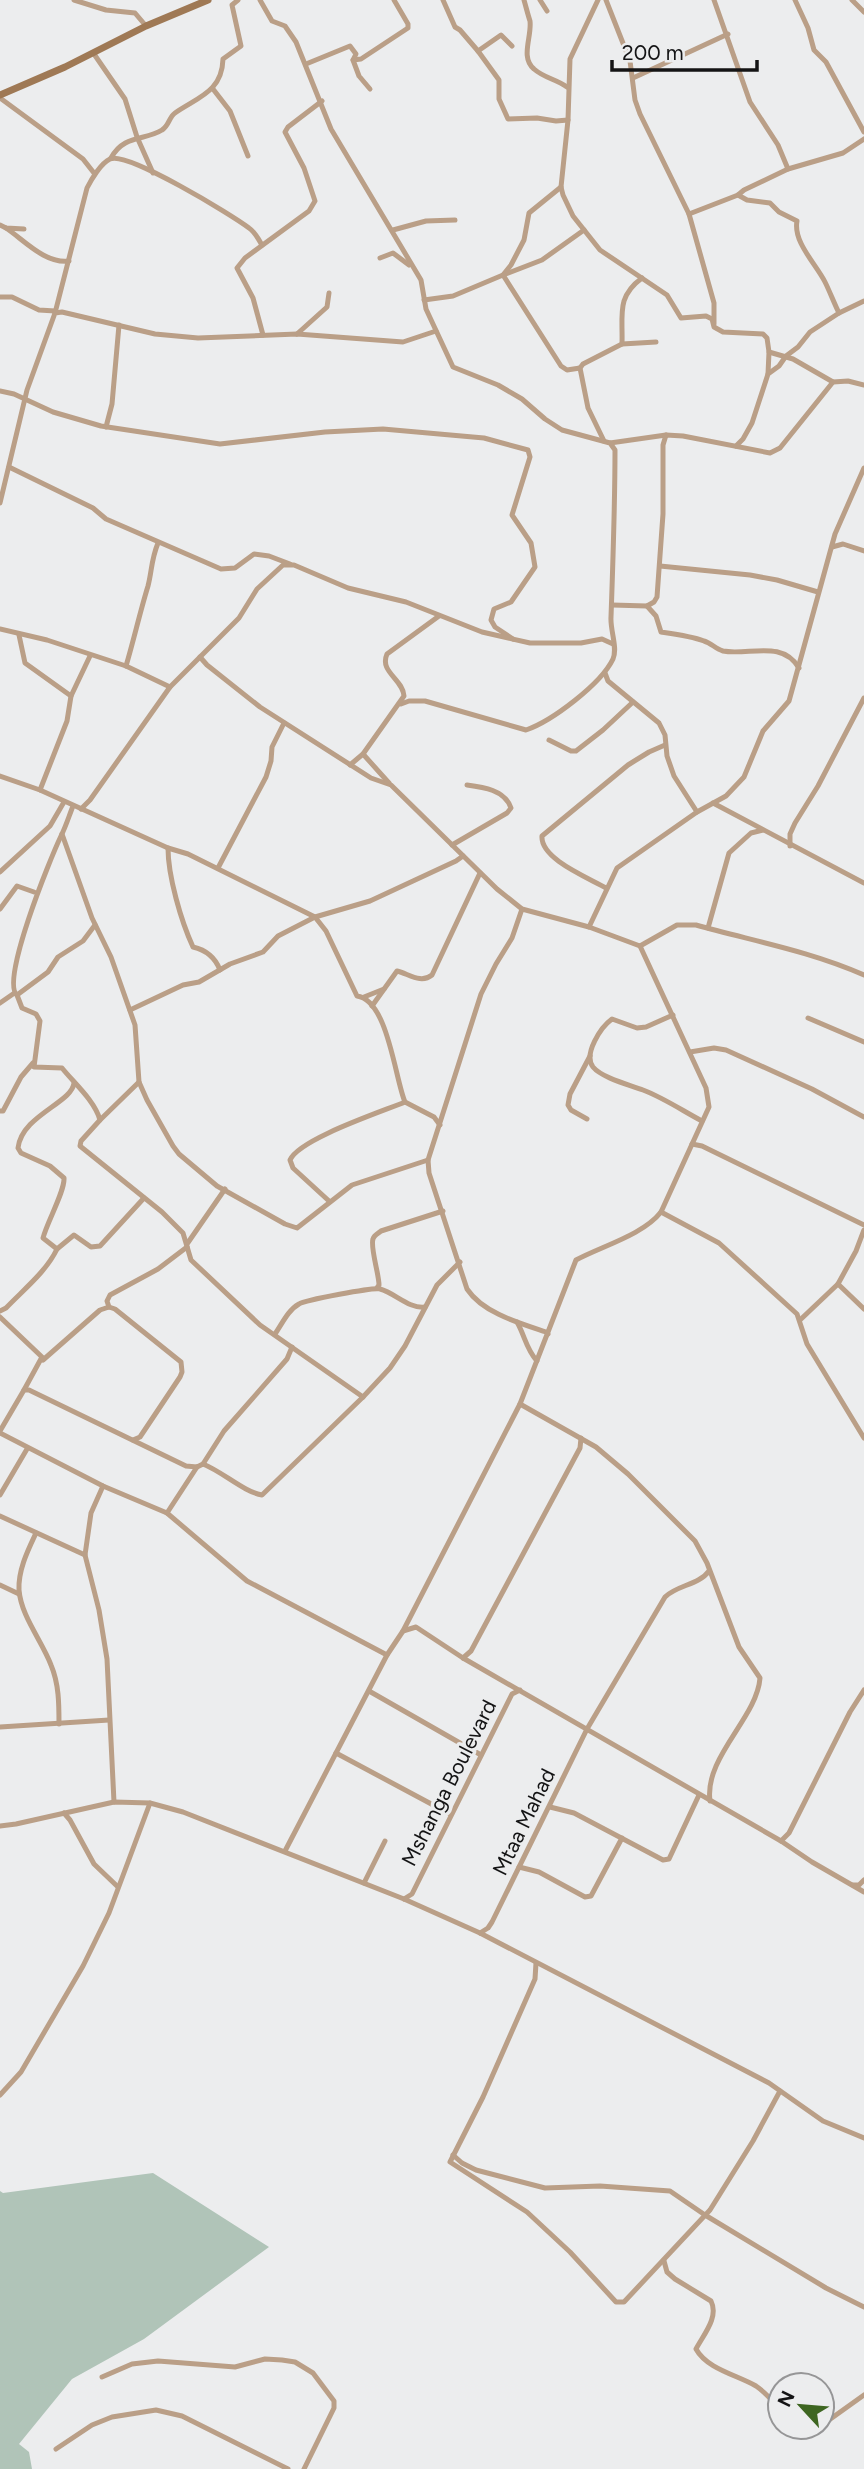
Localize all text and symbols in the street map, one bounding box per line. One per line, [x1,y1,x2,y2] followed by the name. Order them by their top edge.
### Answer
[612,28,757,72] scale bar
[622,40,684,65] text: 200 m
[396,1695,501,1870] street label: Mshanga Boulevard
[487,1764,560,1879] street label: Mtaa Mahad
[766,2371,836,2441] north arrow
[773,2387,800,2410] text: N

